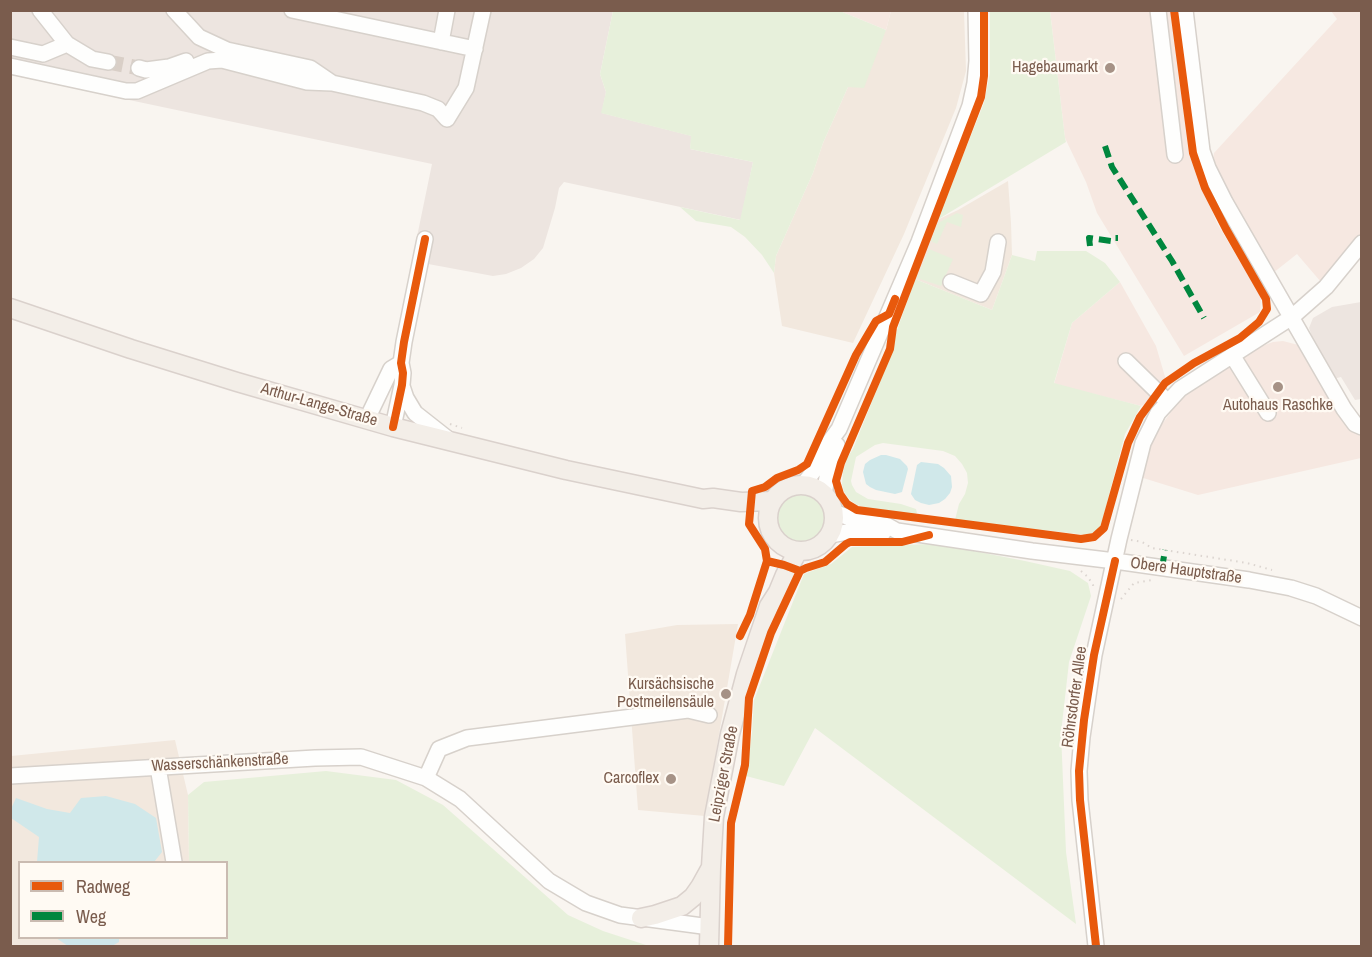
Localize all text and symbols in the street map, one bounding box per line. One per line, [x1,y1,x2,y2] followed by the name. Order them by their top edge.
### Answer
[1012,58,1098,78] place label: Hagebaumarkt
[1103,61,1117,75] marker: Hagebaumarkt
[259,379,379,431] street label: Arthur-Lange-Straße
[1271,380,1285,394] marker: Autohaus Raschke
[1223,396,1333,416] place label: Autohaus Raschke
[1129,554,1243,588] street label: Obere Hauptstraße
[1058,645,1092,749] street label: Röhrsdorfer Allee
[617,675,714,713] place label: Kursächsische Postmeilensäule
[719,687,733,701] marker: Kursächsische Postmeilensäule
[705,724,743,824] street label: Leipziger Straße
[151,750,289,776] street label: Wasserschänkenstraße
[604,769,659,789] place label: Carcoflex
[664,772,678,786] marker: Carcoflex
[18,861,228,939] legend
[76,874,130,899] text: Radweg
[76,904,106,929] text: Weg

